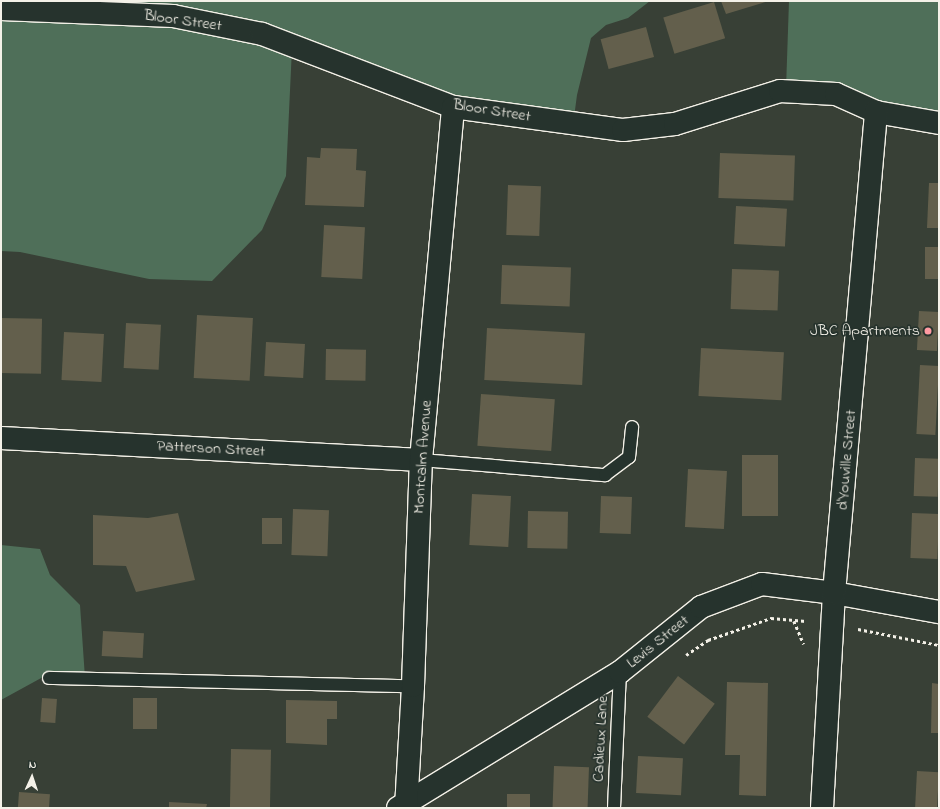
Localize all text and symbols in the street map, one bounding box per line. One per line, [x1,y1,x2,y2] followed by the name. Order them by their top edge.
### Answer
[143,6,223,36] street label: Bloor Street
[452,95,532,127] street label: Bloor Street
[810,321,920,341] place label: JBC Apartments
[923,326,933,336] marker: JBC Apartments
[409,399,437,515] street label: Montcalm Avenue
[833,409,861,511] street label: d'Youville Street
[156,437,266,461] street label: Patterson Street
[623,611,693,673] street label: Levis Street
[589,695,613,783] street label: Cadieux Lane
[12,757,52,797] north arrow
[28,757,37,773] text: N

